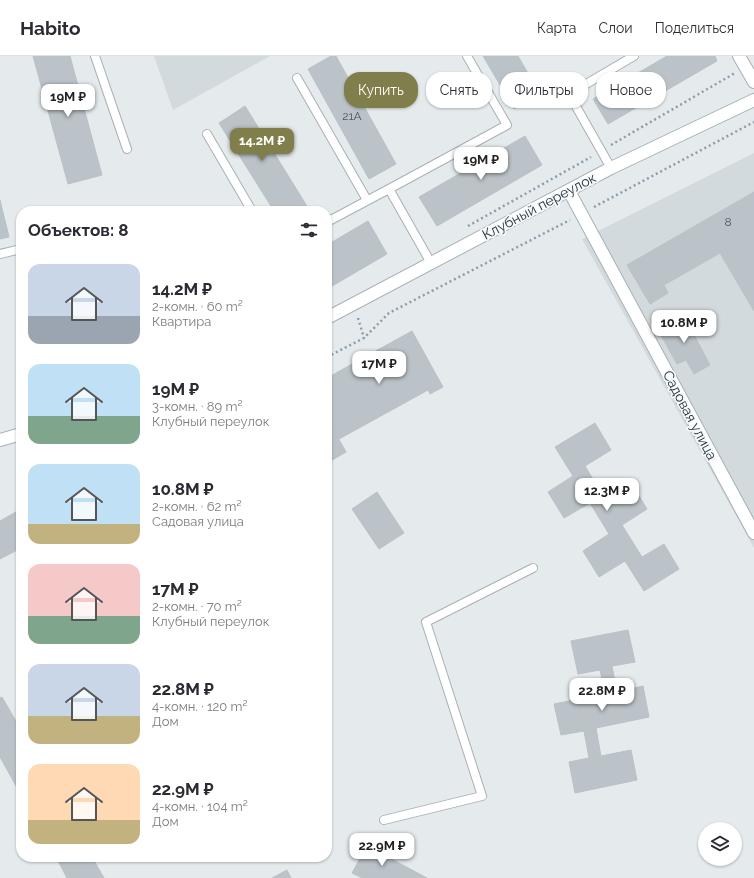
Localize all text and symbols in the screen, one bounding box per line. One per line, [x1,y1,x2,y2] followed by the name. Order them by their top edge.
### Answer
[20,17,81,39] text: Habito
[537,20,576,36] text: Карта
[598,20,633,36] text: Слои
[655,20,734,36] text: Поделиться
[344,72,418,108] chip: Купить
[426,72,492,108] chip: Снять
[500,72,588,108] chip: Фильтры
[596,72,666,108] chip: Новое
[40,84,96,118] pin: 19M ₽
[50,89,86,104] text: 19M ₽
[342,109,362,123] house number: 21А
[225,128,299,162] pin: 14.2M ₽
[239,133,285,148] text: 14.2M ₽
[453,147,509,181] pin: 19M ₽
[463,152,499,167] text: 19M ₽
[479,169,599,243] street label: Клубный переулок
[724,215,732,229] house number: 8
[298,219,320,241] icon: filters
[28,220,129,240] text: Объектов: 8
[152,279,212,299] text: 14.2M ₽
[60,280,108,328] icon: home
[152,299,243,314] text: 2-комн. · 60 m²
[647,310,721,344] pin: 10.8M ₽
[152,314,211,329] text: Квартира
[660,315,708,330] text: 10.8M ₽
[351,351,407,385] pin: 17M ₽
[361,356,397,371] text: 17M ₽
[660,368,720,462] street label: Садовая улица
[152,379,199,399] text: 19M ₽
[60,380,108,428] icon: home
[152,399,242,414] text: 3-комн. · 89 m²
[152,414,269,429] text: Клубный переулок
[570,478,644,512] pin: 12.3M ₽
[152,479,214,499] text: 10.8M ₽
[60,480,108,528] icon: home
[584,483,630,498] text: 12.3M ₽
[152,499,242,514] text: 2-комн. · 62 m²
[152,514,244,529] text: Садовая улица
[152,579,199,599] text: 17M ₽
[60,580,108,628] icon: home
[152,599,242,614] text: 2-комн. · 70 m²
[152,614,269,629] text: Клубный переулок
[565,678,639,712] pin: 22.8M ₽
[152,679,214,699] text: 22.8M ₽
[60,680,108,728] icon: home
[578,683,626,698] text: 22.8M ₽
[152,699,248,714] text: 4-комн. · 120 m²
[152,714,179,729] text: Дом
[152,779,214,799] text: 22.9M ₽
[60,780,108,828] icon: home
[152,799,248,814] text: 4-комн. · 104 m²
[152,814,179,829] text: Дом
[698,822,742,866] map controls
[698,822,742,866] button: layers
[345,833,419,867] pin: 22.9M ₽
[358,838,406,853] text: 22.9M ₽

